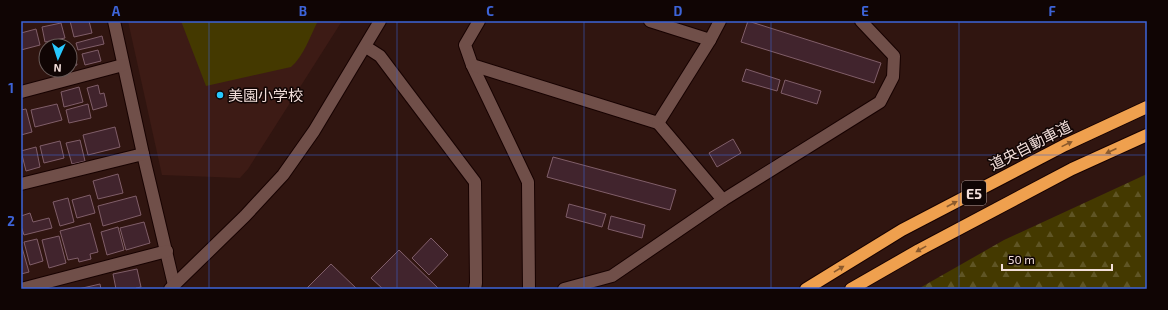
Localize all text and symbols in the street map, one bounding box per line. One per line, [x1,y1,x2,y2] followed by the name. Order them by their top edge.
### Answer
[112,3,121,19] text: A
[299,3,307,19] text: B
[486,3,494,19] text: C
[674,3,683,19] text: D
[861,3,869,19] text: E
[1048,3,1056,19] text: F
[38,38,78,78] north arrow
[53,62,62,75] text: N
[8,80,14,96] text: 1
[228,86,303,104] place label: 美園小学校
[215,90,225,100] marker: 美園小学校
[986,117,1074,173] street label: 道央自動車道
[1061,141,1073,147] one-way arrow
[1106,148,1117,154] one-way arrow
[962,181,986,205] road number: E5
[946,201,958,207] one-way arrow
[7,213,15,229] text: 2
[915,245,927,252] one-way arrow
[1002,246,1112,272] scale bar
[1008,252,1035,266] text: 50 m
[833,265,845,272] one-way arrow

